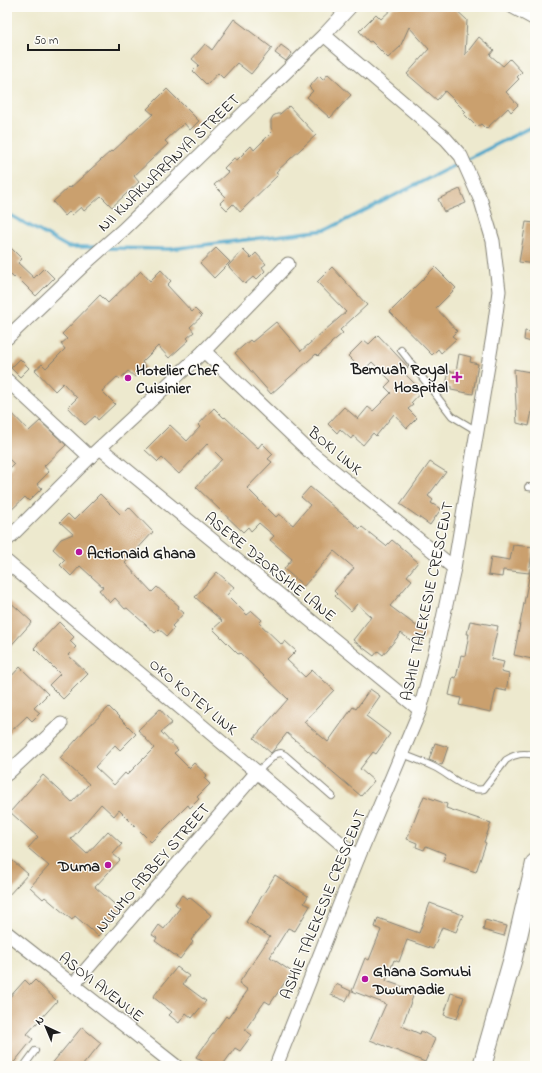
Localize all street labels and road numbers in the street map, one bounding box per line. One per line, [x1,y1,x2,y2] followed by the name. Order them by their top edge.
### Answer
[93,89,246,238] street label: NII KWAKWARANYA STREET
[301,421,368,482] street label: BOKI LINK
[395,500,461,703] street label: ASHIE TALEKESIE CRESCENT
[199,507,341,628] street label: ASERE DZORSHIE LANE
[143,653,243,742] street label: OKO KOTEY LINK
[90,798,217,938] street label: NUUMO ABBEY STREET
[275,806,373,1003] street label: ASHIE TALEKESIE CRESCENT
[53,947,148,1029] street label: ASOYI AVENUE

